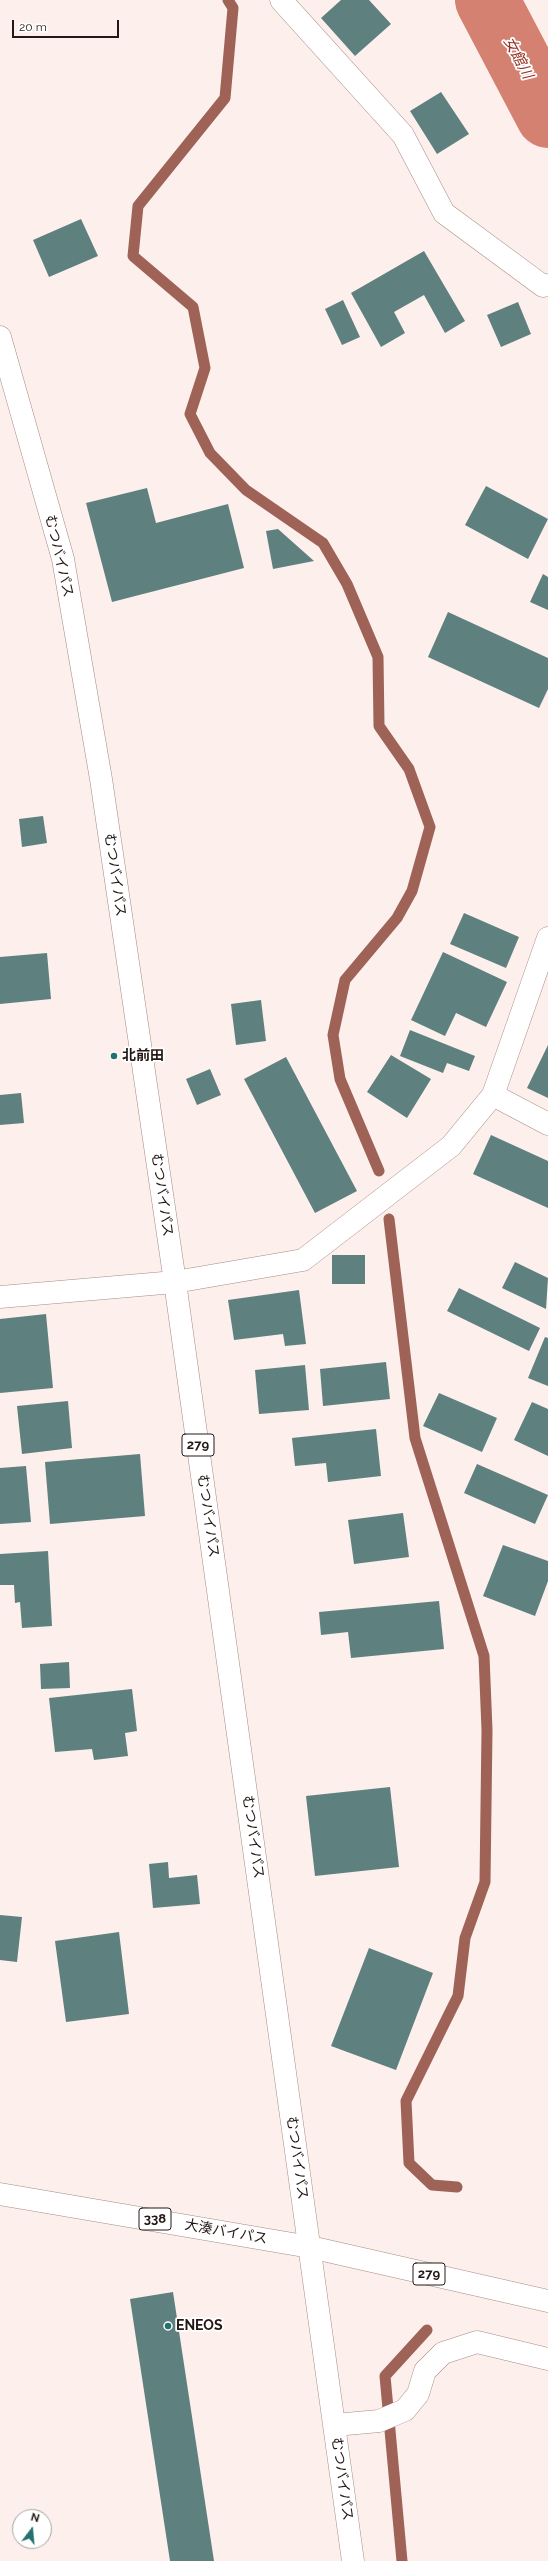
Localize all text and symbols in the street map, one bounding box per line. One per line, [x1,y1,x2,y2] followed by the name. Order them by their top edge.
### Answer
[14,12,121,38] scale bar
[19,20,47,34] text: 20 m
[499,34,537,82] water label: 女館川
[41,513,77,599] street label: むつバイパス
[101,832,129,918] street label: むつバイパス
[122,1048,164,1064] place label: 北前田
[109,1051,119,1061] marker: 北前田
[148,1152,176,1238] street label: むつバイパス
[182,1434,214,1456] road number: 279
[194,1473,222,1559] street label: むつバイパス
[239,1794,267,1880] street label: むつバイパス
[283,2115,311,2201] street label: むつバイパス
[139,2208,171,2230] road number: 338
[183,2216,269,2248] street label: 大湊バイパス
[413,2263,445,2285] road number: 279
[176,2318,222,2334] place label: ENEOS
[163,2321,173,2331] marker: ENEOS
[328,2436,356,2522] street label: むつバイパス
[12,2509,52,2549] north arrow
[29,2511,41,2525] text: N

